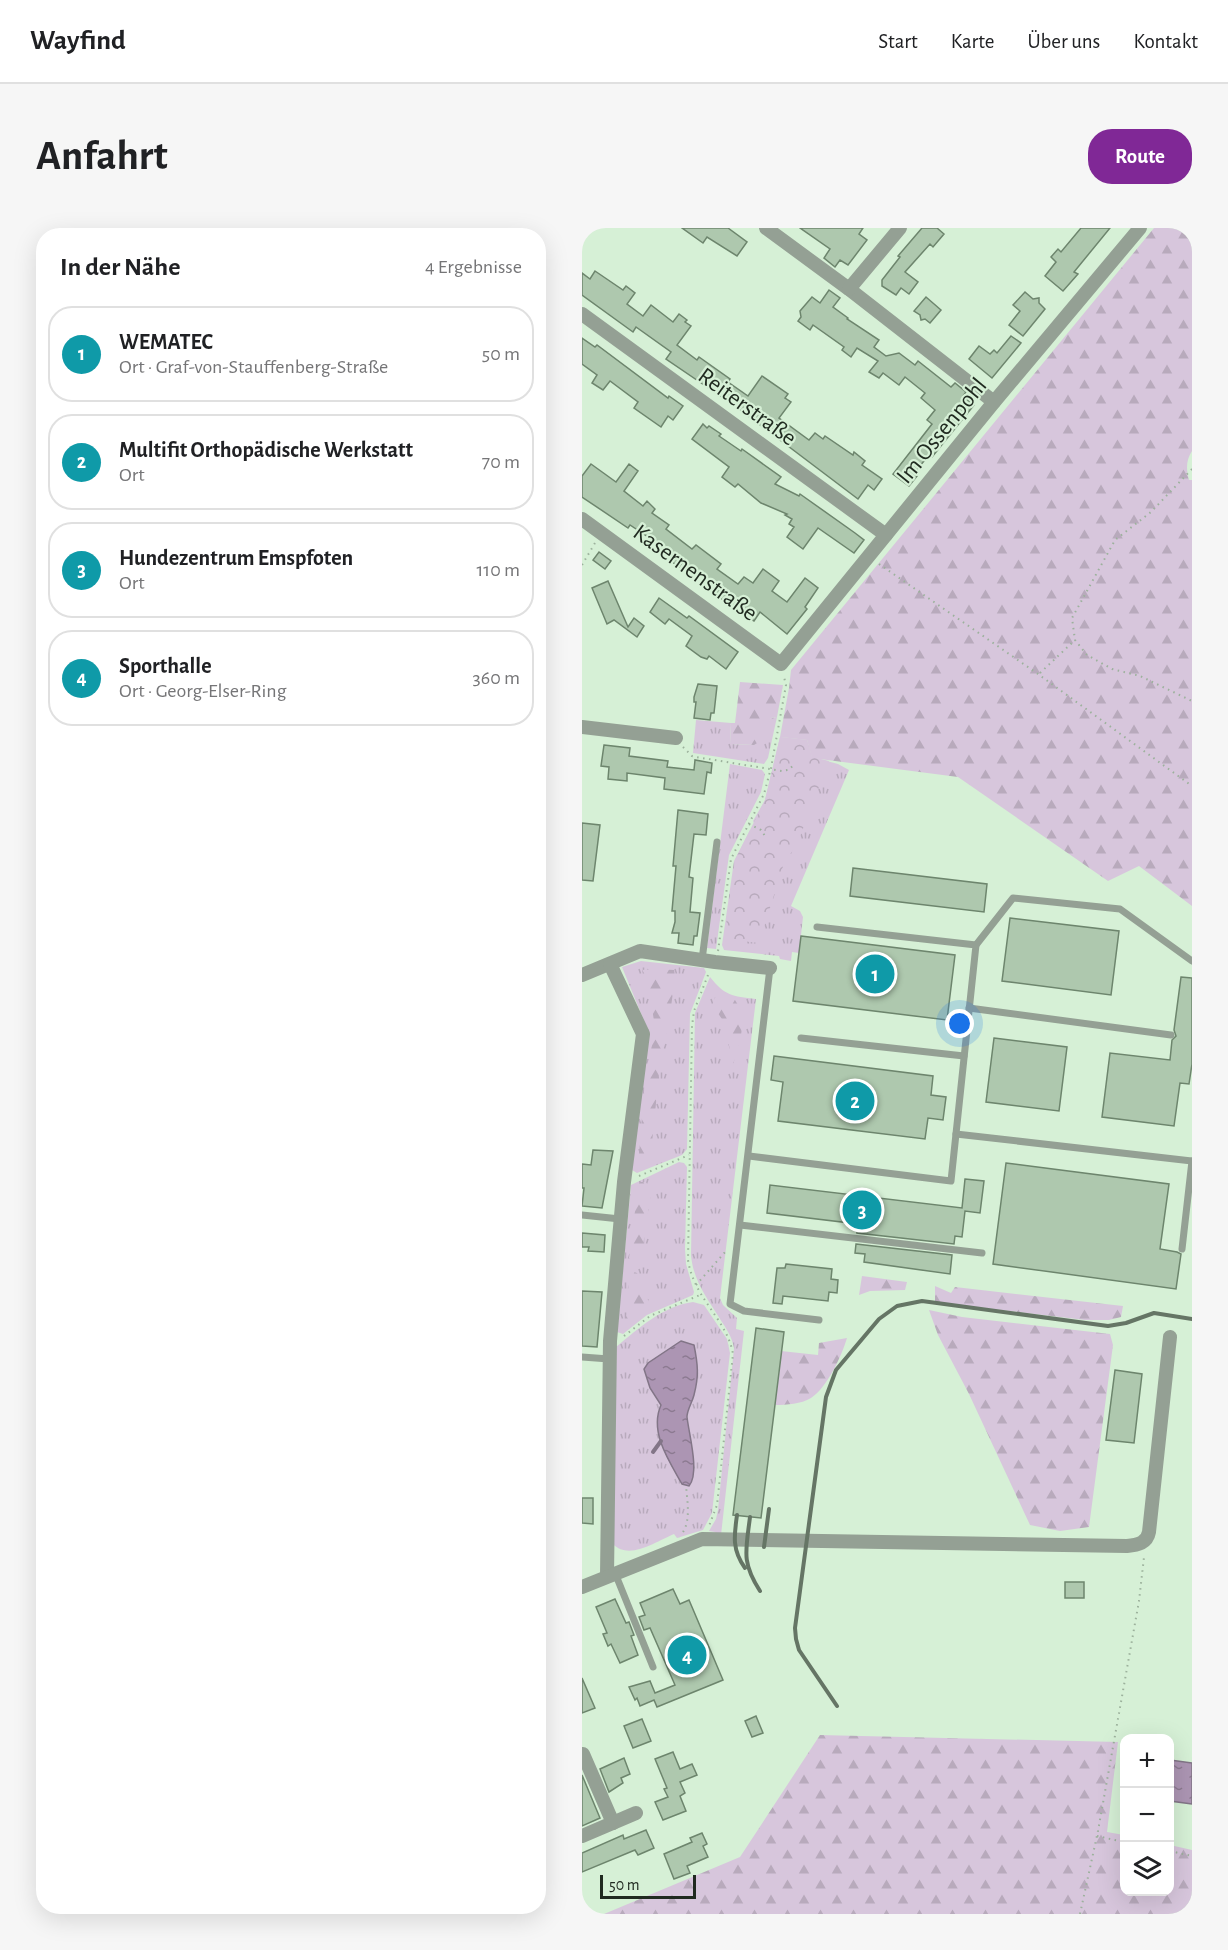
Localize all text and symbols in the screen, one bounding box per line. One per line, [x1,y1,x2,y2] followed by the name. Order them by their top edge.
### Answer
[30,27,126,55] text: Wayfind
[878,31,918,52] text: Start
[951,31,994,52] text: Karte
[1027,31,1100,52] text: Über uns
[1133,31,1198,52] text: Kontakt
[1088,129,1192,184] button: Route
[36,135,168,177] text: Anfahrt
[60,254,180,280] text: In der Nähe
[425,257,522,277] text: 4 Ergebnisse
[119,331,213,353] text: WEMATEC
[78,344,85,364] text: 1
[482,344,520,364] text: 50 m
[119,357,388,377] text: Ort · Graf-von-Stauffenberg-Straße
[693,364,801,450] street label: Reiterstraße
[892,374,992,488] street label: Im Ossenpohl
[119,439,413,461] text: Multifit Orthopädische Werkstatt
[77,452,86,472] text: 2
[482,452,520,472] text: 70 m
[119,465,145,485] text: Ort
[628,520,762,626] street label: Kasernenstraße
[119,547,353,569] text: Hundezentrum Emspfoten
[77,560,86,580] text: 3
[476,560,520,580] text: 110 m
[119,573,145,593] text: Ort
[119,655,212,677] text: Sporthalle
[76,668,87,688] text: 4
[473,668,520,688] text: 360 m
[119,681,286,701] text: Ort · Georg-Elser-Ring
[856,952,894,996] pin: 1
[945,1009,974,1038] your location
[836,1078,874,1124] pin: 2
[842,1188,882,1232] pin: 3
[668,1632,706,1678] pin: 4
[1120,1734,1174,1896] map controls
[1120,1734,1174,1788] button: +
[1120,1788,1174,1842] button: −
[1120,1842,1174,1896] button: layers
[600,1872,696,1900] scale bar
[609,1877,640,1893] text: 50 m

